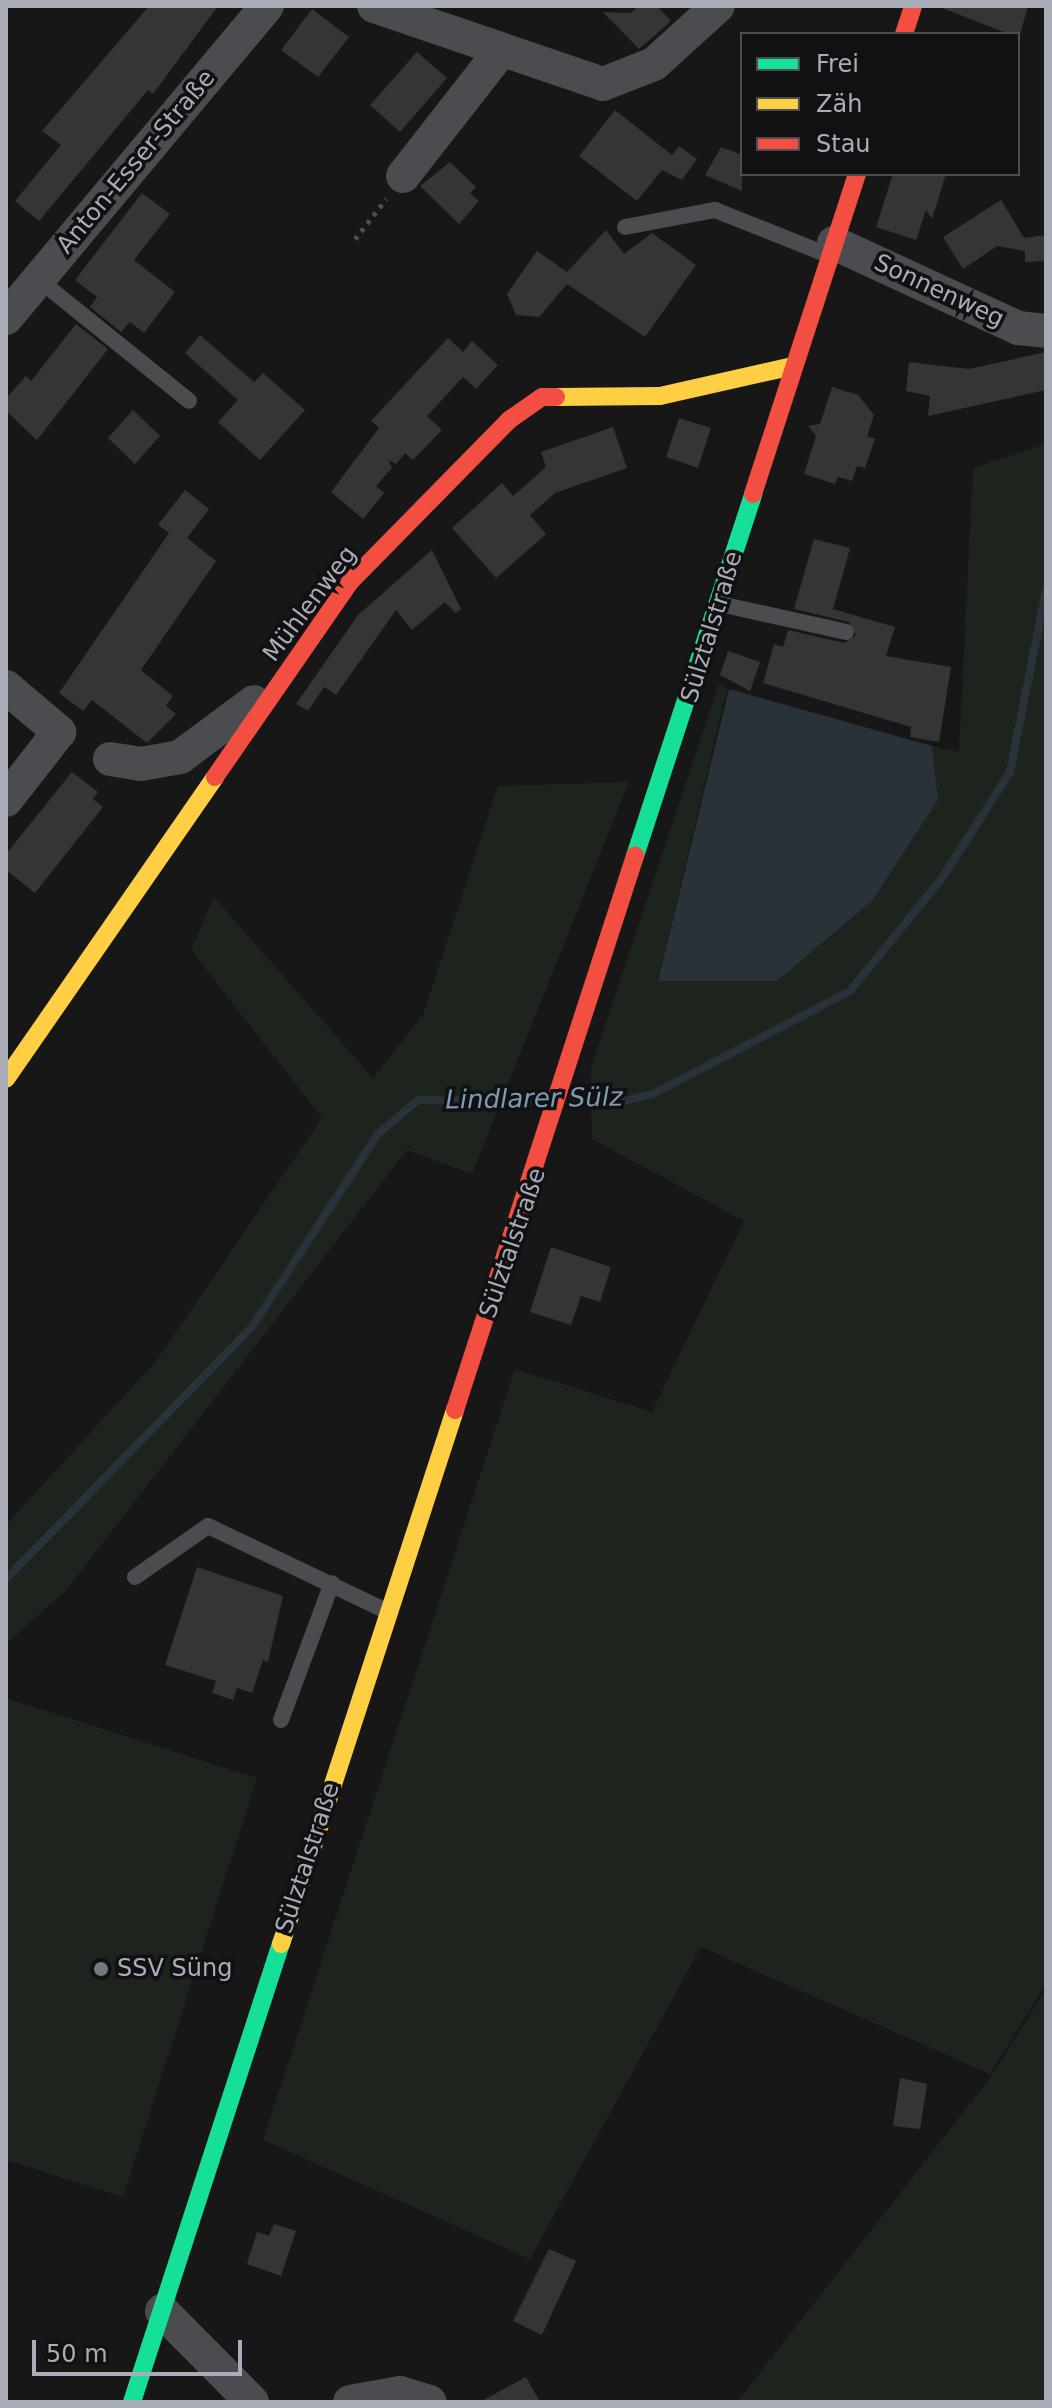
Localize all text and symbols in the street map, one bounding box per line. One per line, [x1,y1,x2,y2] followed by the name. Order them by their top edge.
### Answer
[740,32,1020,176] legend
[816,50,859,78] text: Frei
[51,64,221,260] street label: Anton-Esser-Straße
[816,90,862,118] text: Zäh
[816,130,871,158] text: Stau
[869,248,1009,334] street label: Sonnenweg
[257,540,363,668] street label: Mühlenweg
[675,548,749,706] street label: Sülztalstraße
[445,1082,623,1116] water label: Lindlarer Sülz
[474,1164,552,1322] street label: Sülztalstraße
[270,1779,346,1937] street label: Sülztalstraße
[117,1955,232,1983] place label: SSV Süng
[92,1960,110,1978] marker: SSV Süng
[36,2324,246,2374] scale bar
[46,2340,108,2368] text: 50 m

